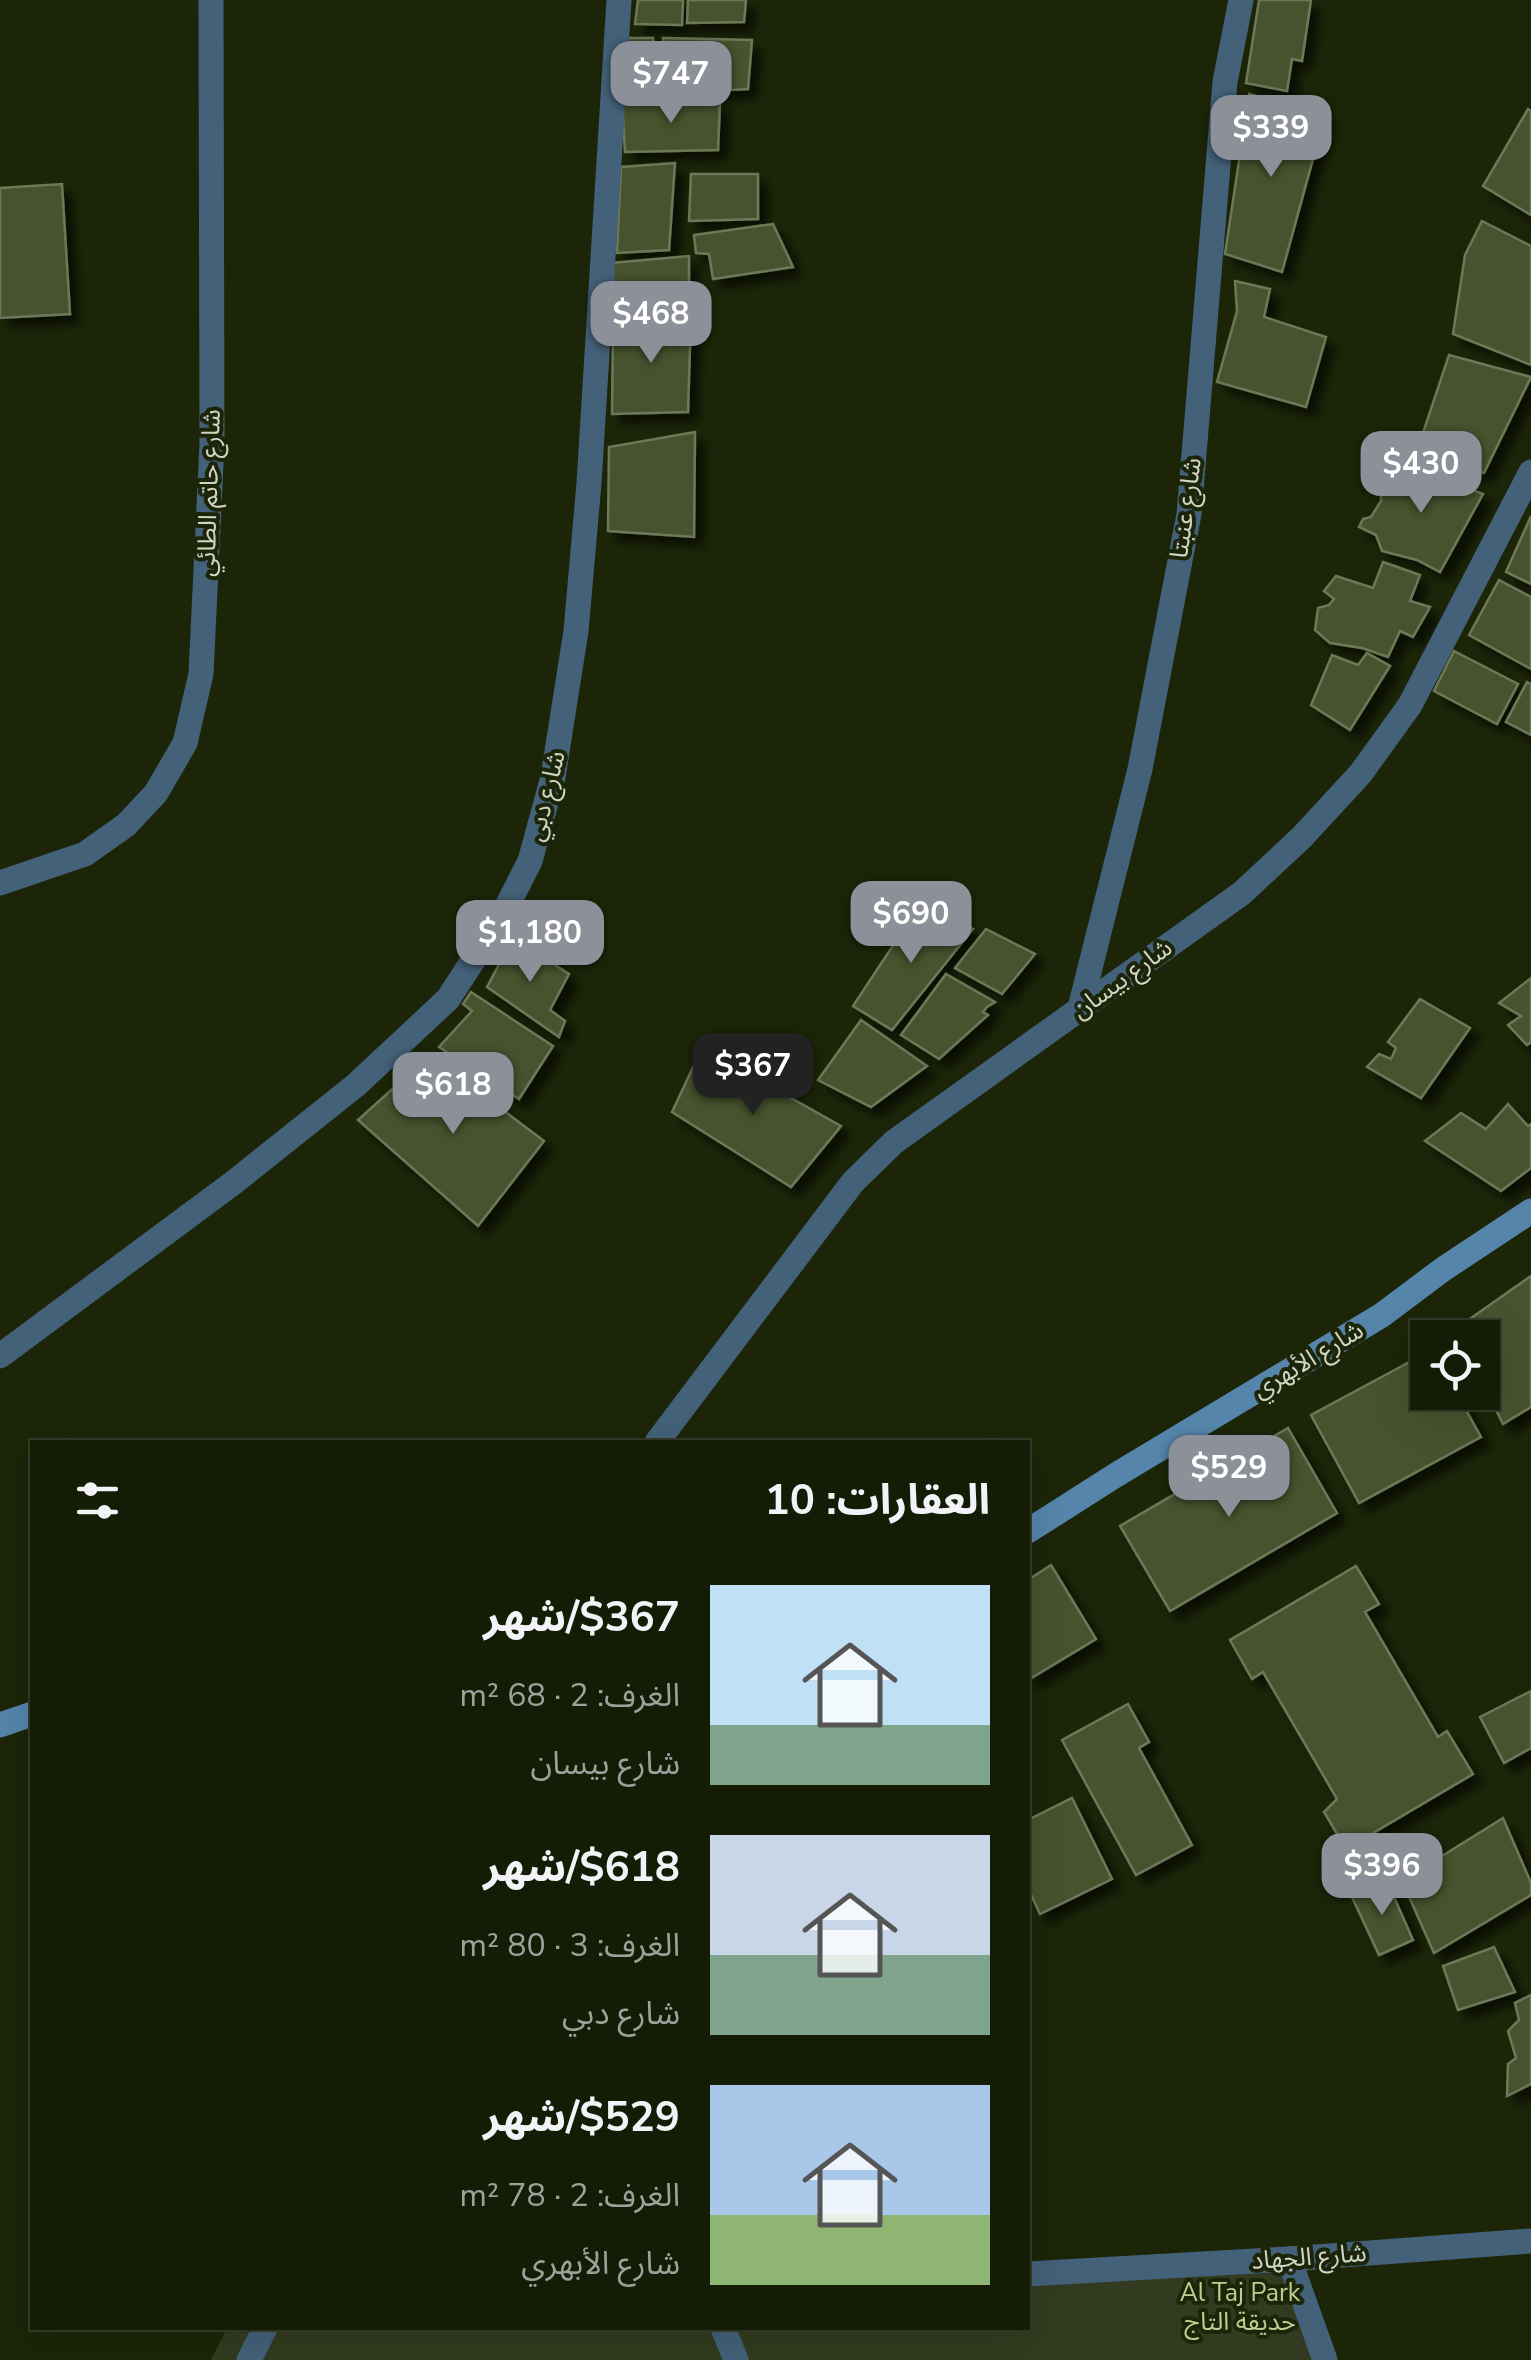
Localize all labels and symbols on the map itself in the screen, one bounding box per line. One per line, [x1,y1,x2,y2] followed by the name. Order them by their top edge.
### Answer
[612,41,730,126] pin: $747
[1212,95,1330,180] pin: $339
[592,281,710,366] pin: $468
[189,409,231,577] street label: شارع حاتم الطائي
[1362,431,1480,516] pin: $430
[1162,455,1211,561] street label: شارع عنبتا
[518,747,575,845] street label: شارع دبي
[852,881,970,966] pin: $690
[449,900,611,985] pin: $1,180
[1065,931,1180,1028] street label: شارع بيسان
[694,1033,812,1118] pin: $367
[394,1052,512,1137] pin: $618
[1246,1314,1371,1408] street label: شارع الأبهري
[1170,1435,1288,1520] pin: $529
[1323,1833,1441,1918] pin: $396
[1250,2236,1368,2279] street label: شارع الجهاد
[1180,2276,1301,2340] park label: Al Taj Park حديقة التاج

